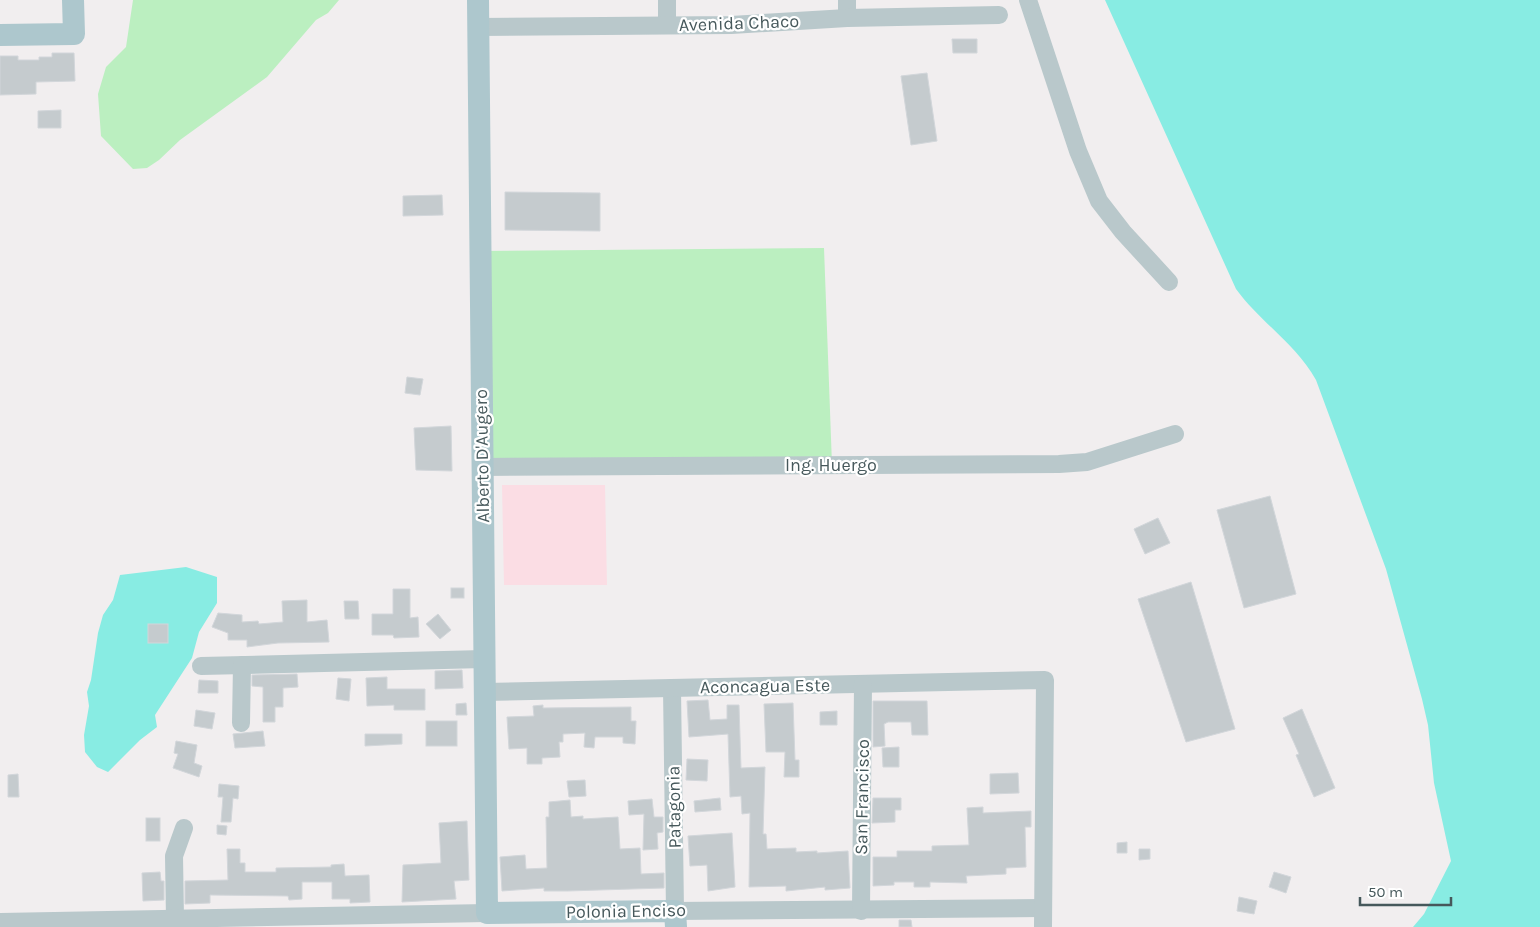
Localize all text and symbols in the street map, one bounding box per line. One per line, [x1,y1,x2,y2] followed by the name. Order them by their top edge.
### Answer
[679,10,799,36] street label: Avenida Chaco
[470,389,494,523] street label: Alberto D'Augero
[785,454,877,476] street label: Ing. Huergo
[700,674,830,698] street label: Aconcagua Este
[850,739,874,855] street label: San Francisco
[662,765,686,849] street label: Patagonia
[1360,874,1451,906] scale bar
[1368,883,1403,901] text: 50 m
[566,899,686,923] street label: Polonia Enciso

